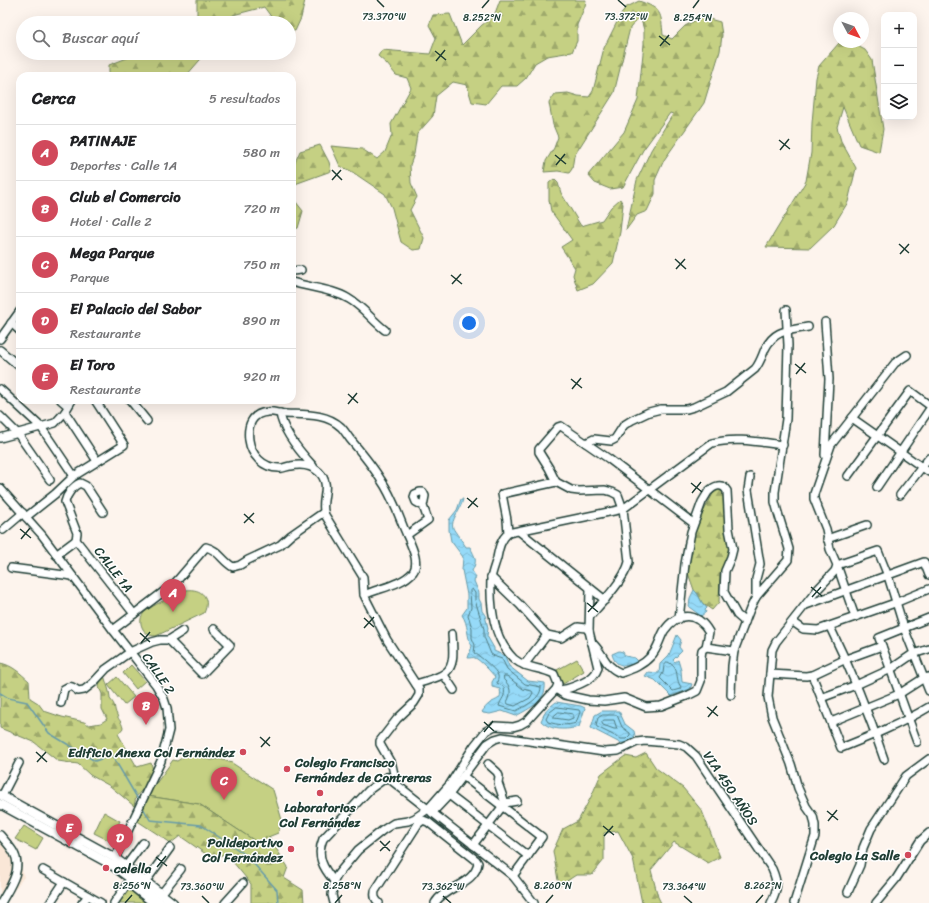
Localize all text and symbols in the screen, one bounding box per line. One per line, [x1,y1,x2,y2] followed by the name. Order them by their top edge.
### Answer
[362,8,406,26] text: 73.370°W
[604,8,648,26] text: 73.372°W
[463,9,501,27] text: 8.252°N
[674,9,712,27] text: 8.254°N
[833,12,869,48] north arrow
[881,12,917,120] map controls
[881,12,917,48] button: +
[16,16,296,60] search box
[62,25,139,51] text: Buscar aquí
[30,27,52,49] icon: search
[881,48,917,84] button: −
[32,83,75,113] text: Cerca
[881,84,917,120] button: layers
[209,87,280,110] text: 5 resultados
[70,128,136,154] text: PATINAJE
[41,141,49,164] text: A
[243,141,280,164] text: 580 m
[70,154,177,177] text: Deportes · Calle 1A
[70,184,181,210] text: Club el Comercio
[41,197,49,220] text: B
[243,197,280,220] text: 720 m
[70,210,152,233] text: Hotel · Calle 2
[70,240,155,266] text: Mega Parque
[41,253,49,276] text: C
[243,253,280,276] text: 750 m
[70,266,109,289] text: Parque
[70,296,201,322] text: El Palacio del Sabor
[41,309,49,332] text: D
[243,309,280,332] text: 890 m
[459,313,479,333] your location
[70,322,141,345] text: Restaurante
[70,352,115,378] text: El Toro
[41,365,49,388] text: E
[243,365,280,388] text: 920 m
[70,378,141,401] text: Restaurante
[88,541,139,597] street label: CALLE 1A
[160,579,186,612] pin: A
[136,647,181,700] street label: CALLE 2
[133,692,159,725] pin: B
[68,741,236,764] place label: Edificio Anexa Col Fernández
[697,746,764,831] street label: VIA 450 AÑOS
[238,747,248,757] marker: Edificio Anexa Col Fernández
[294,751,433,789] place label: Colegio Francisco Fernández de Contreras
[282,764,292,774] marker: Colegio Francisco Fernández de Contreras
[211,767,237,800] pin: C
[315,788,325,798] marker: Laboratorios Col Fernández
[279,796,361,834] place label: Laboratorios Col Fernández
[56,814,82,847] pin: E
[107,824,133,857] pin: D
[201,831,284,869] place label: Polideportivo Col Fernández
[286,844,296,854] marker: Polideportivo Col Fernández
[809,844,900,867] place label: Colegio La Salle
[903,850,913,860] marker: Colegio La Salle
[113,857,152,880] place label: calella
[101,863,111,873] marker: calella
[113,877,151,895] text: 8.256°N
[323,877,361,895] text: 8.258°N
[534,877,572,895] text: 8.260°N
[744,877,782,895] text: 8.262°N
[180,878,224,896] text: 73.360°W
[421,878,465,896] text: 73.362°W
[662,878,706,896] text: 73.364°W

